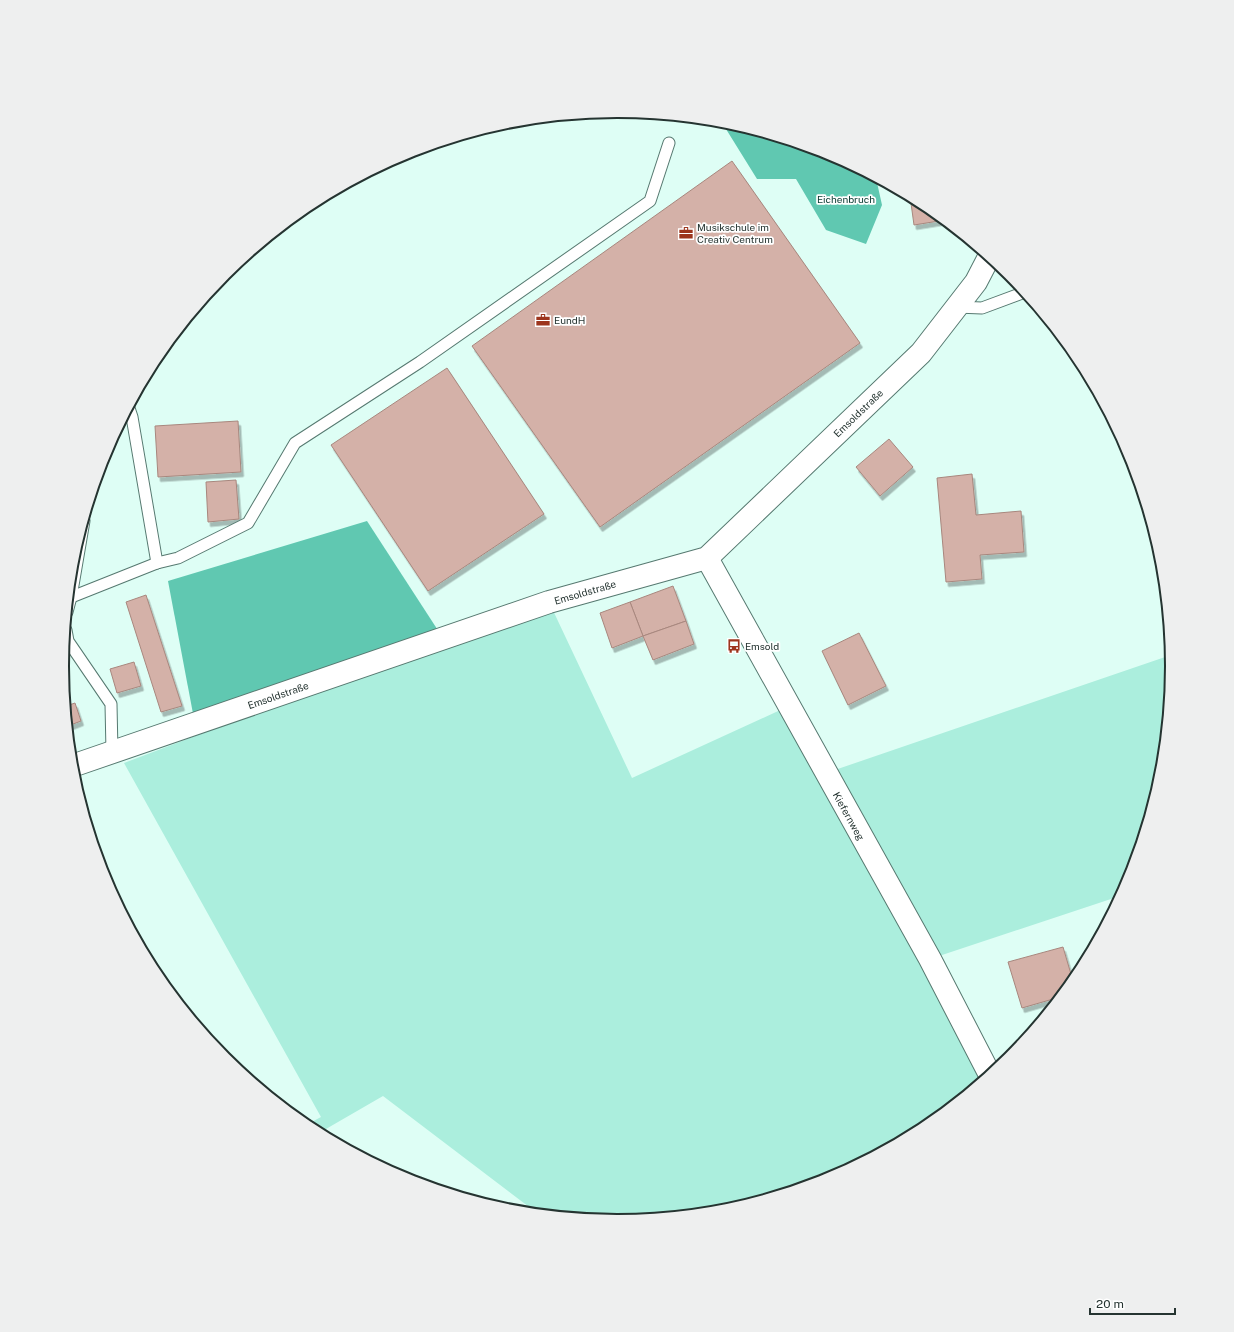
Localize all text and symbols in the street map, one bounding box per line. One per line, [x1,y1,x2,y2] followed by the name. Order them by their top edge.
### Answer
[817,193,875,205] park label: Eichenbruch
[697,221,773,245] place label: Musikschule im Creativ Centrum
[678,225,694,241] office icon: Musikschule im Creativ Centrum
[535,312,551,328] office icon: EundH
[554,314,585,326] place label: EundH
[831,386,885,439] street label: Emsoldstraße
[553,577,618,607] street label: Emsoldstraße
[726,638,742,654] bus stop icon: Emsold
[745,640,779,652] place label: Emsold
[246,679,310,711] street label: Emsoldstraße
[831,790,867,842] street label: Kiefernweg
[1090,1290,1175,1316] scale bar
[1096,1297,1124,1311] text: 20 m

